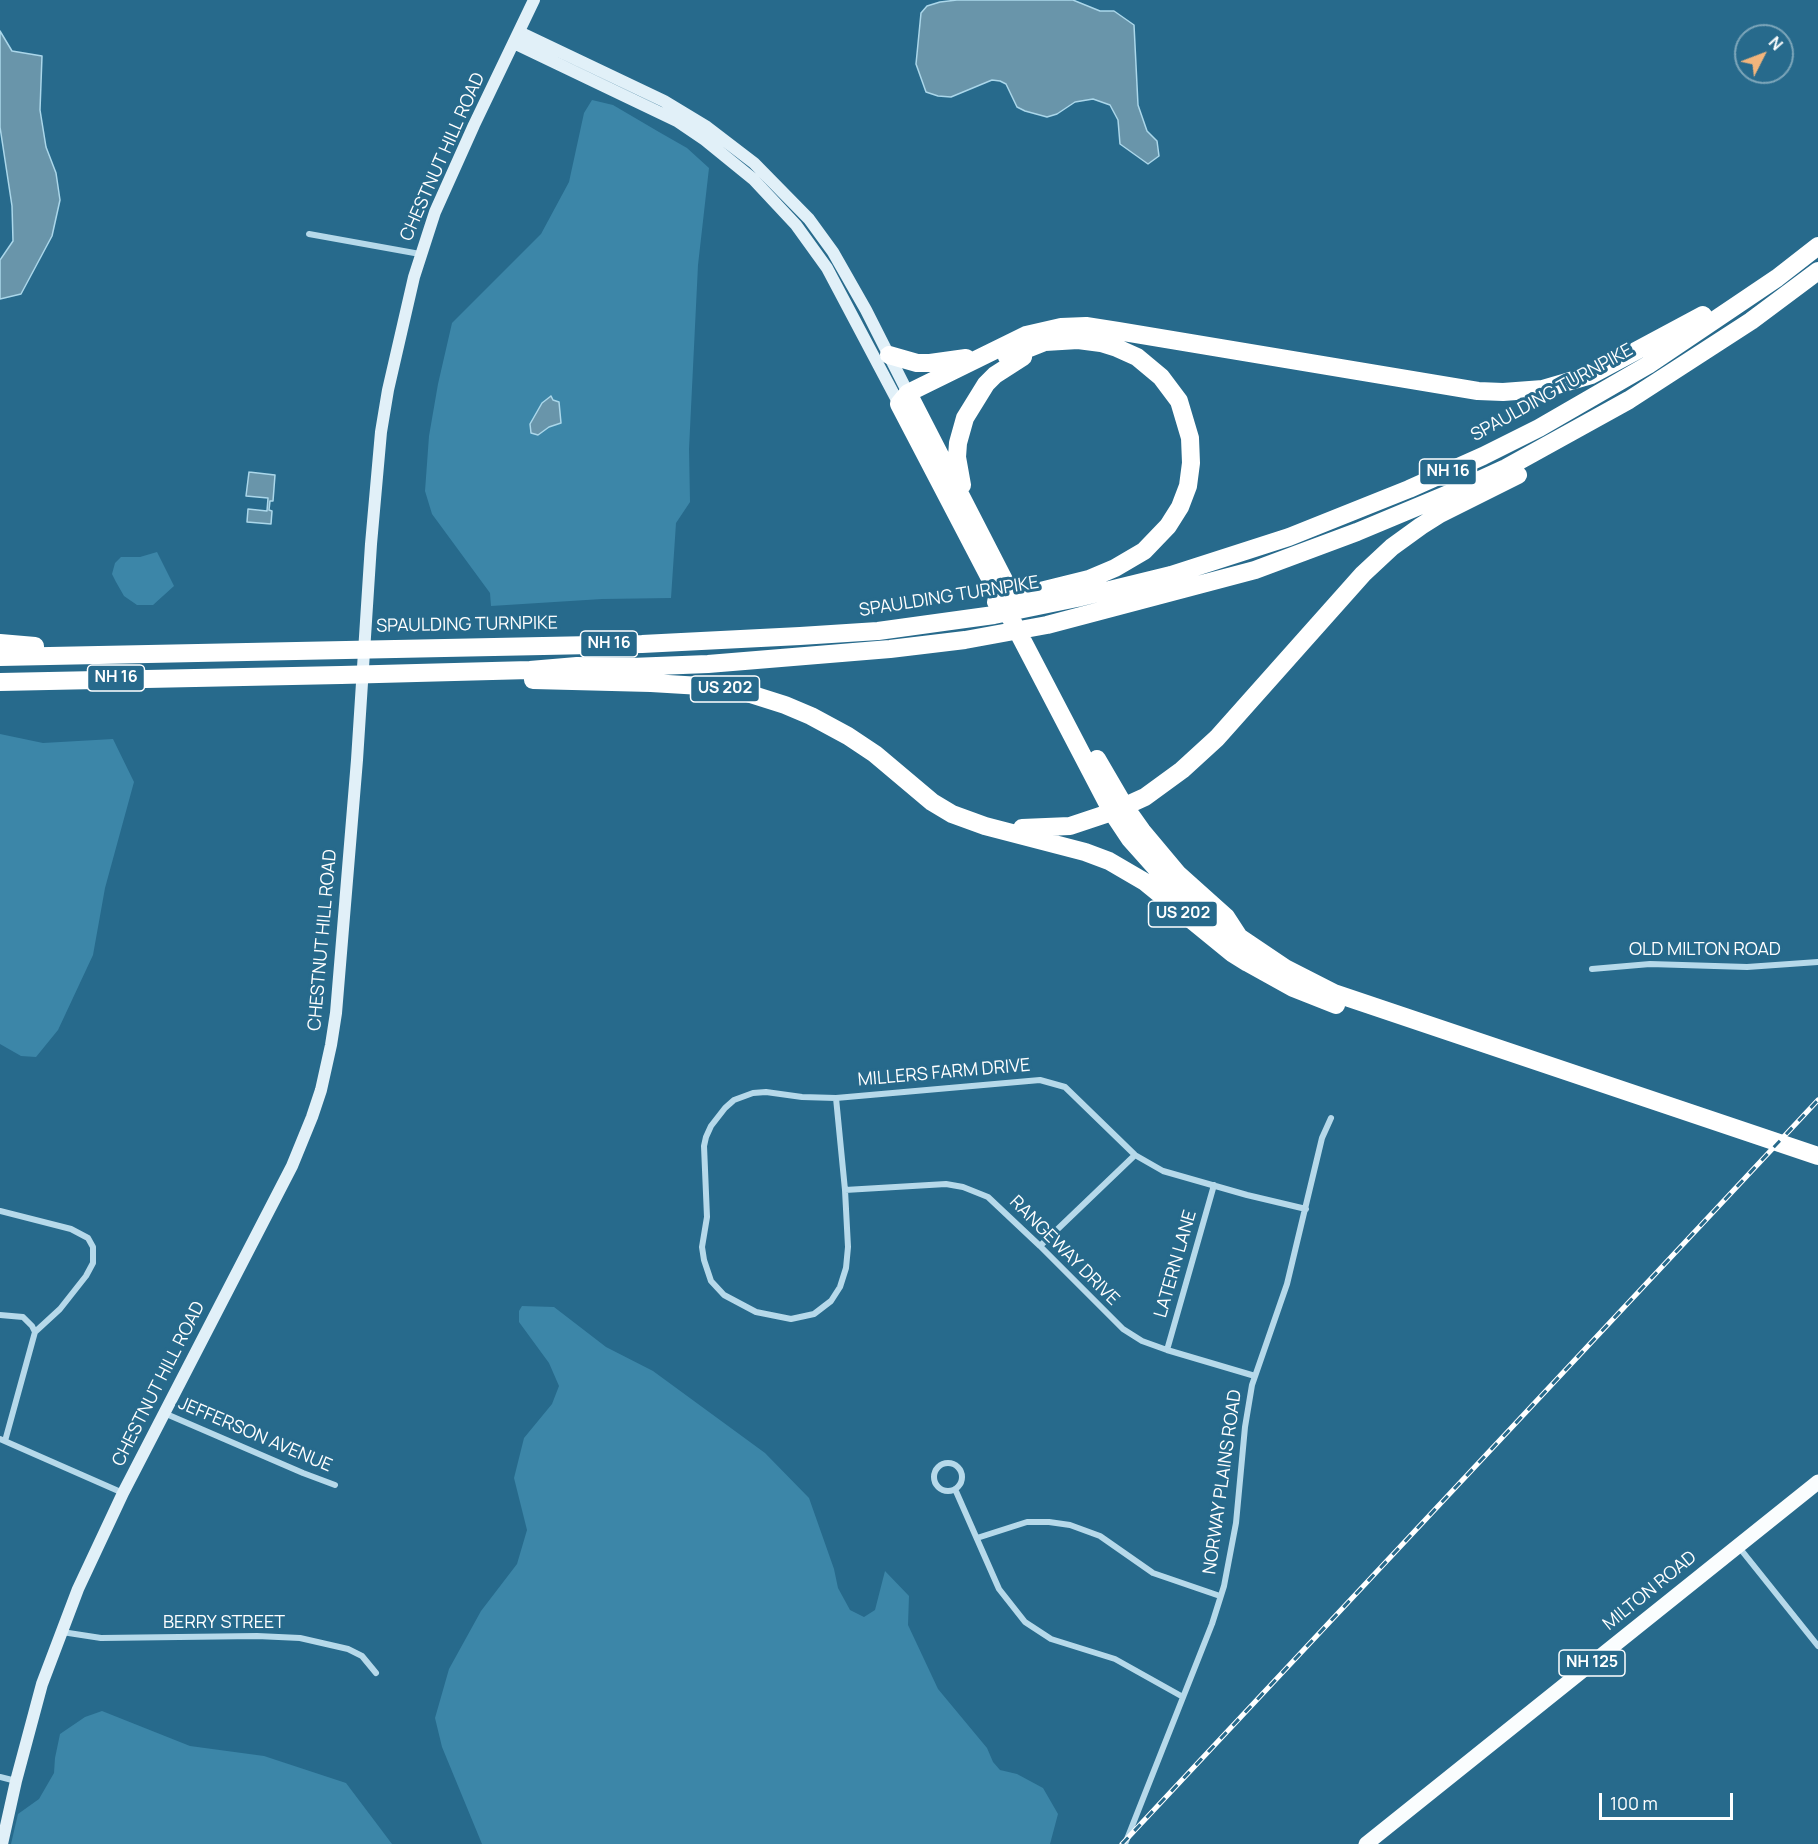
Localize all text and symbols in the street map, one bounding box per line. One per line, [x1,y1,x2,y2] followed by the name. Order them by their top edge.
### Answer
[1734,24,1794,84] north arrow
[1764,32,1788,55] text: N
[396,69,490,245] street label: CHESTNUT HILL ROAD
[1467,339,1637,447] street label: SPAULDING TURNPIKE
[1420,459,1476,485] road number: NH 16
[857,572,1041,622] street label: SPAULDING TURNPIKE
[376,613,558,637] street label: SPAULDING TURNPIKE
[580,631,638,657] road number: NH 16
[88,665,144,691] road number: NH 16
[690,676,760,702] road number: US 202
[304,848,342,1032] street label: CHESTNUT HILL ROAD
[1148,901,1218,927] road number: US 202
[1629,939,1781,961] street label: OLD MILTON ROAD
[857,1055,1031,1091] street label: MILLERS FARM DRIVE
[1005,1192,1123,1310] street label: RANGEWAY DRIVE
[1150,1208,1202,1320] street label: LATERN LANE
[108,1298,210,1470] street label: CHESTNUT HILL ROAD
[1199,1388,1247,1576] street label: NORWAY PLAINS ROAD
[175,1393,335,1477] street label: JEFFERSON AVENUE
[1599,1547,1701,1635] street label: MILTON ROAD
[163,1612,285,1634] street label: BERRY STREET
[1559,1650,1625,1676] road number: NH 125
[1602,1781,1736,1819] scale bar
[1610,1791,1658,1815] text: 100 m

